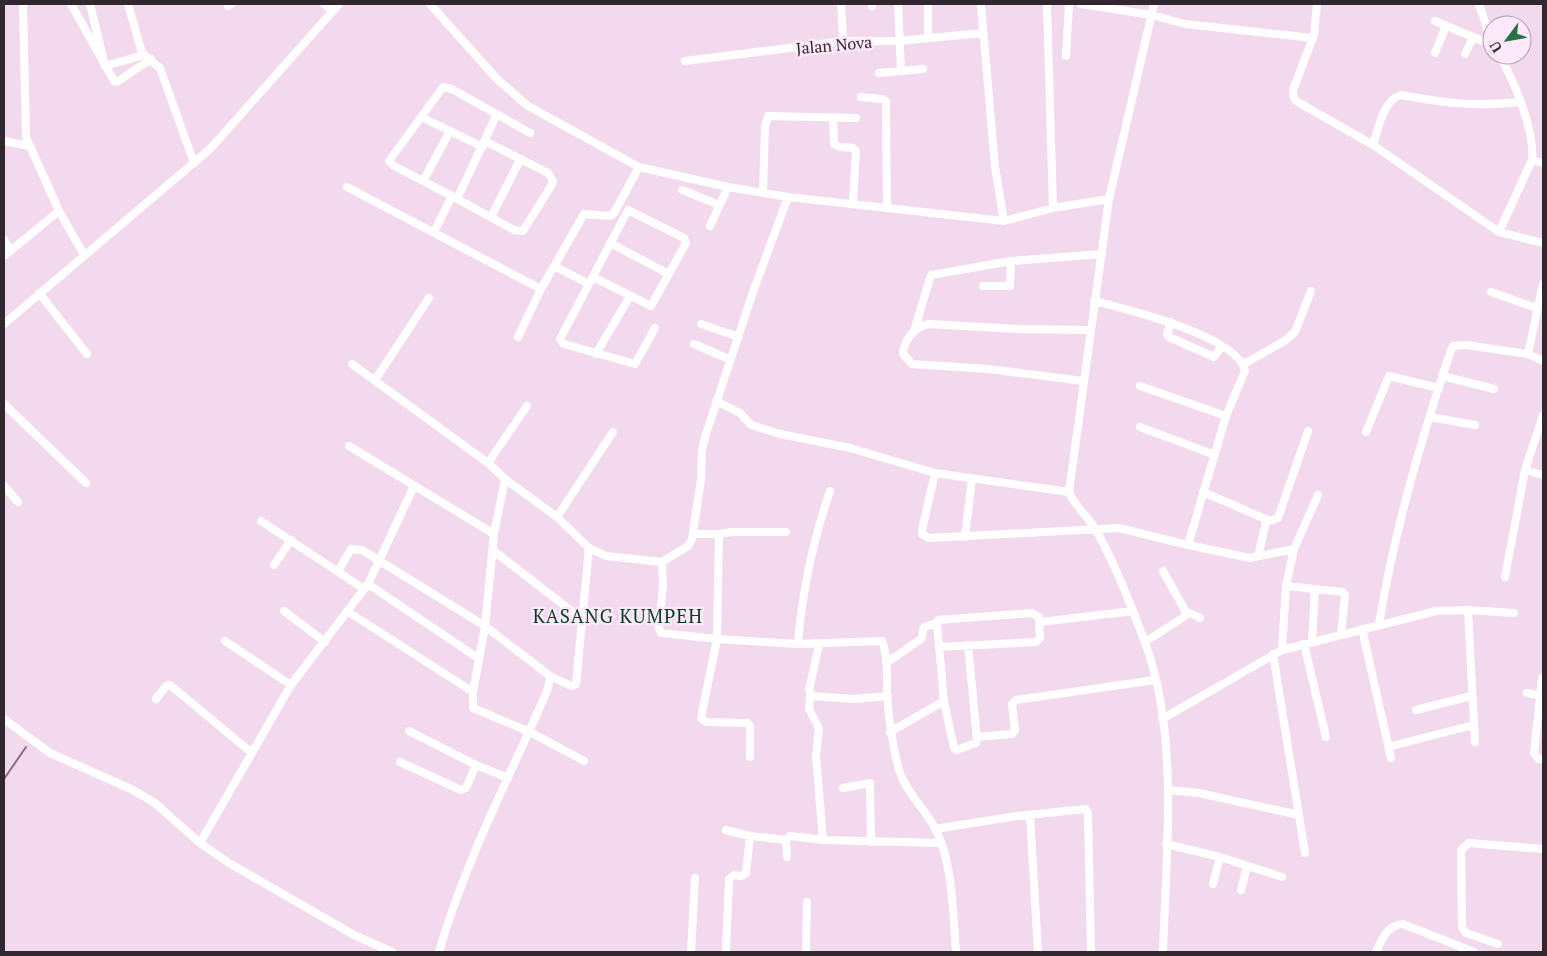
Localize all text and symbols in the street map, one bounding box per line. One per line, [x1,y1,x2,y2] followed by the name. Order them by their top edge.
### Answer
[1482,15,1532,65] north arrow
[795,31,873,59] street label: Jalan Nova
[1485,38,1506,56] text: U
[533,603,703,628] district label: KASANG KUMPEH

